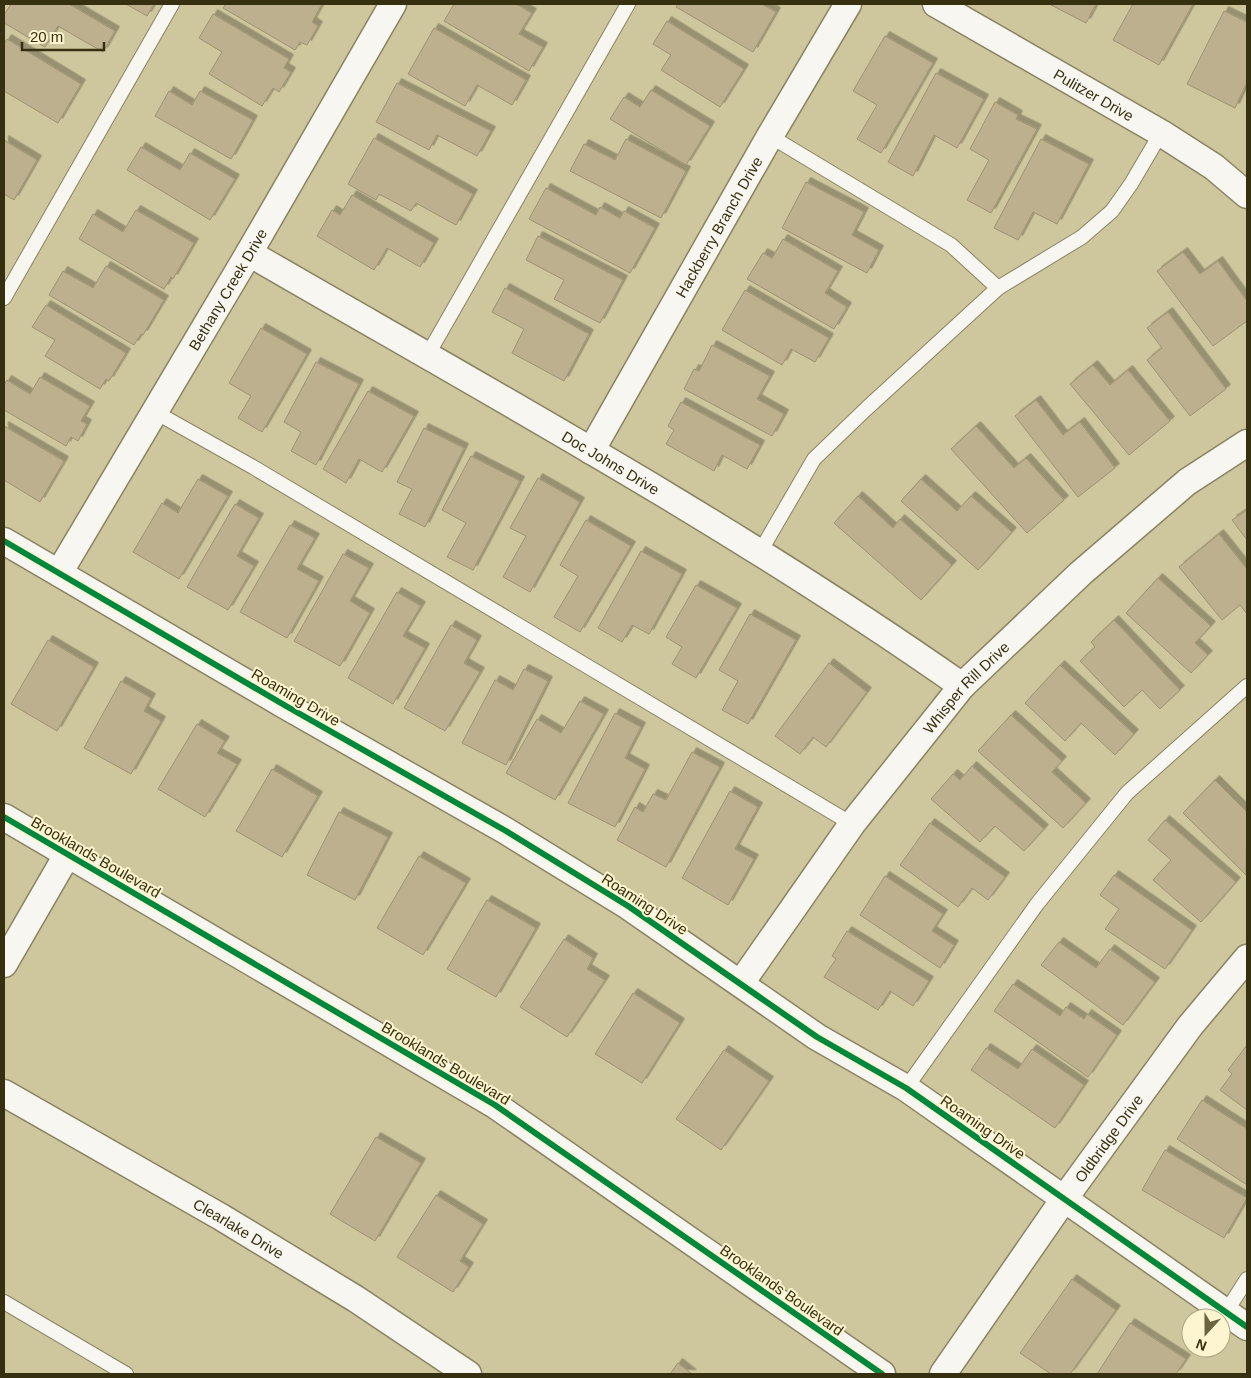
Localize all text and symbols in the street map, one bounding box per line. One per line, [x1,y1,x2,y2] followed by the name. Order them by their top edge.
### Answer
[22,20,105,52] scale bar
[30,28,63,45] text: 20 m
[1051,65,1137,124] street label: Pulitzer Drive
[672,153,765,300] street label: Hackberry Branch Drive
[185,225,270,353] street label: Bethany Creek Drive
[559,427,663,498] street label: Doc Johns Drive
[919,638,1012,737] street label: Whisper Rill Drive
[249,665,343,729] street label: Roaming Drive
[28,813,164,901] street label: Brooklands Boulevard
[599,870,691,938] street label: Roaming Drive
[379,1018,513,1108] street label: Brooklands Boulevard
[1071,1091,1146,1185] street label: Oldbridge Drive
[937,1092,1029,1162] street label: Roaming Drive
[191,1195,287,1262] street label: Clearlake Drive
[717,1241,847,1339] street label: Brooklands Boulevard
[1181,1308,1231,1358] north arrow
[1194,1336,1209,1354] text: N

